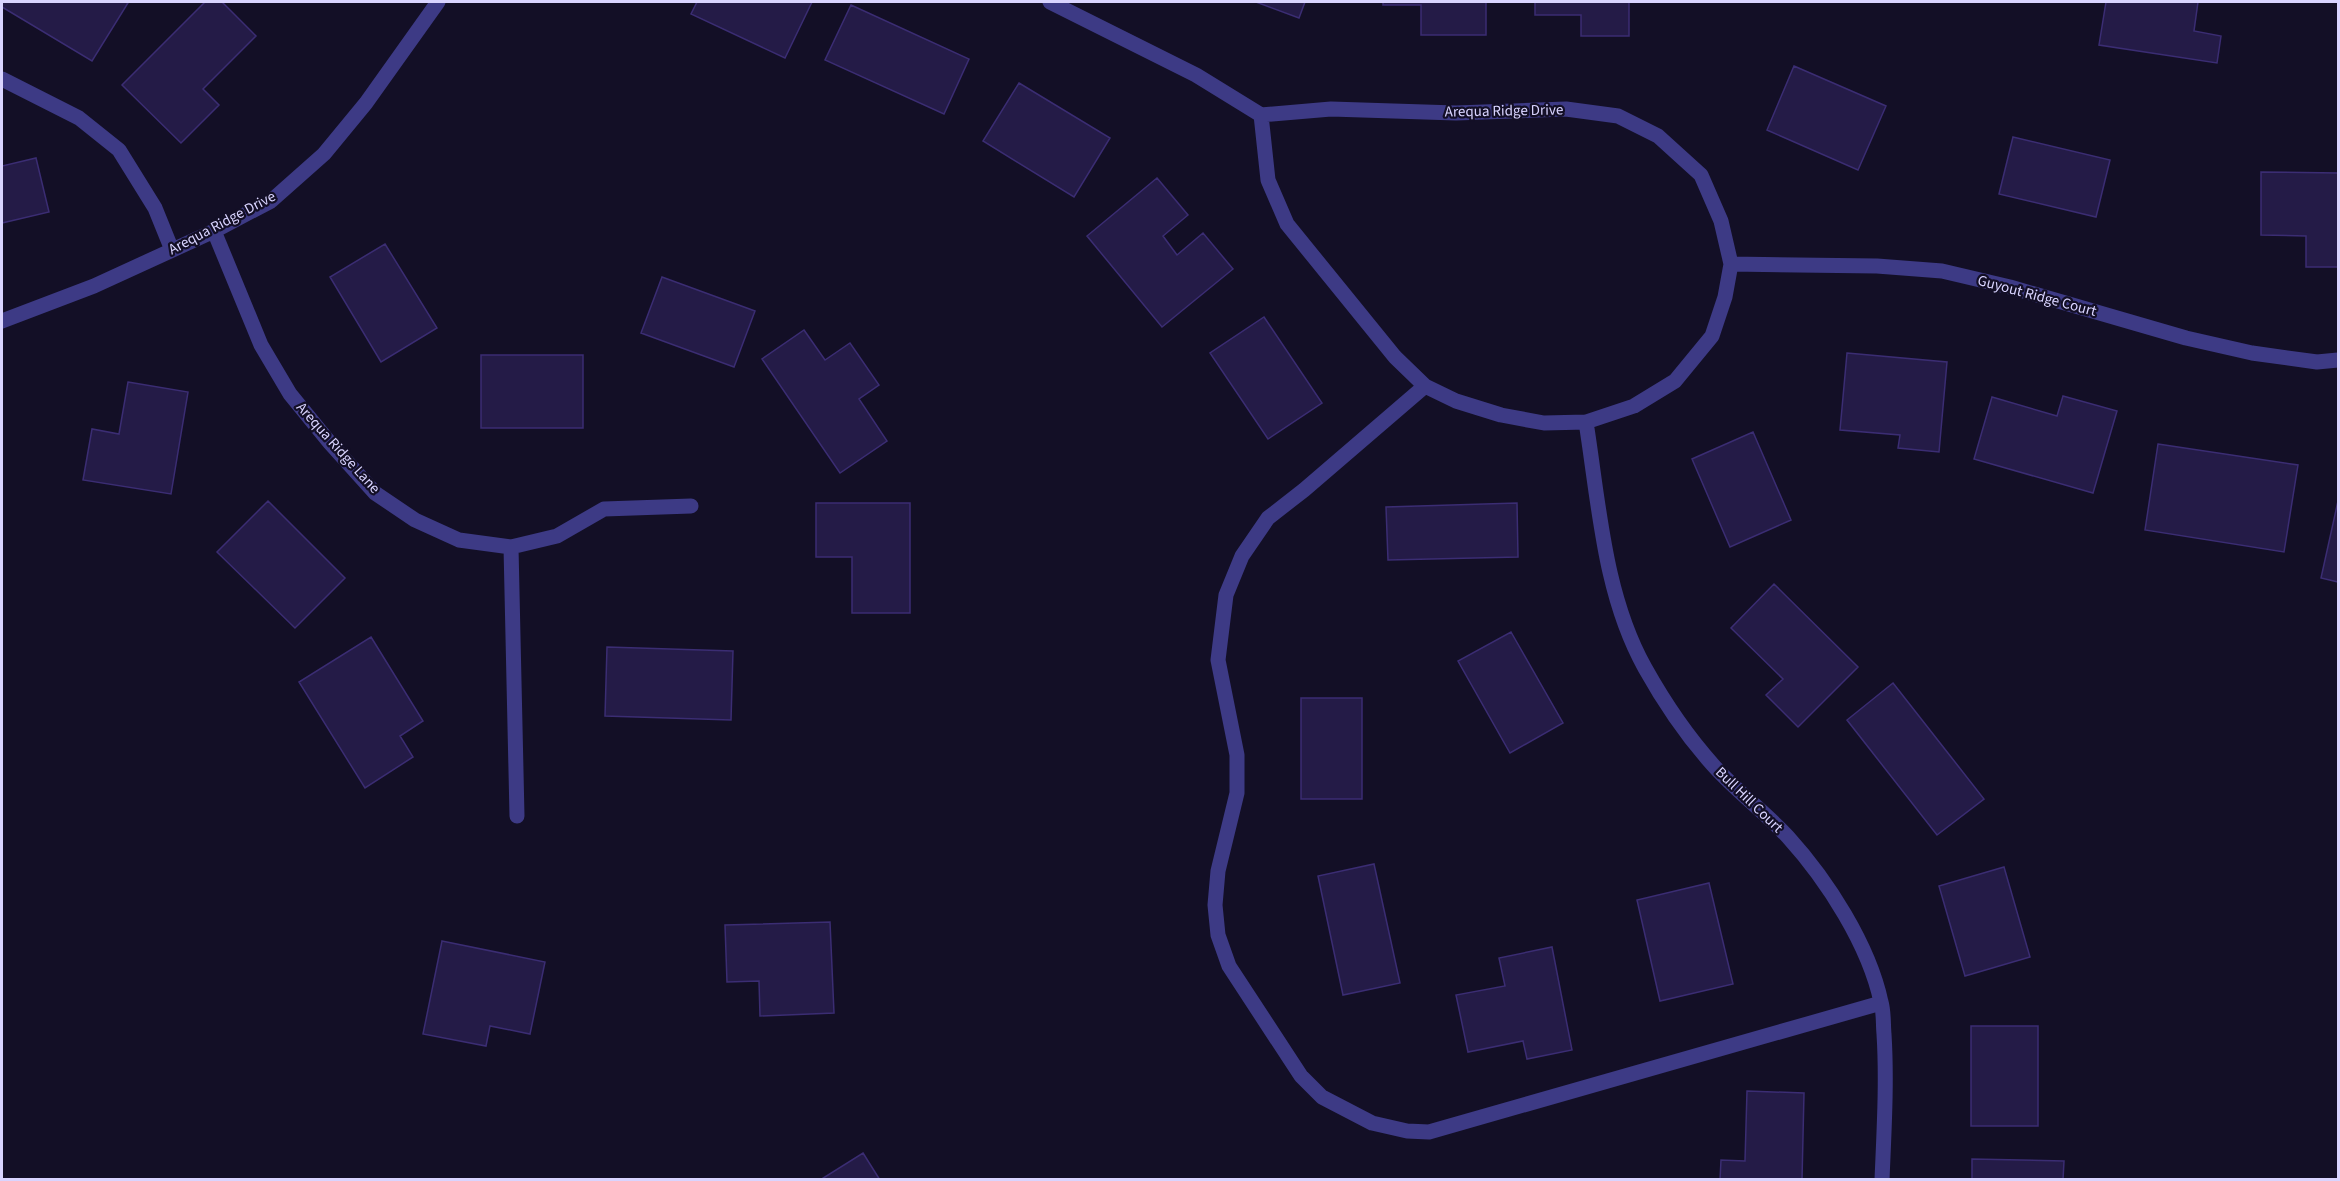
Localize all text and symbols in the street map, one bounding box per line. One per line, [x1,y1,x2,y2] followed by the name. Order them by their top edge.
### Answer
[1445,99,1563,123] street label: Arequa Ridge Drive
[165,186,279,260] street label: Arequa Ridge Drive
[1975,270,2099,322] street label: Guyout Ridge Court
[291,398,385,498] street label: Arequa Ridge Lane
[1710,762,1788,838] street label: Bull Hill Court

